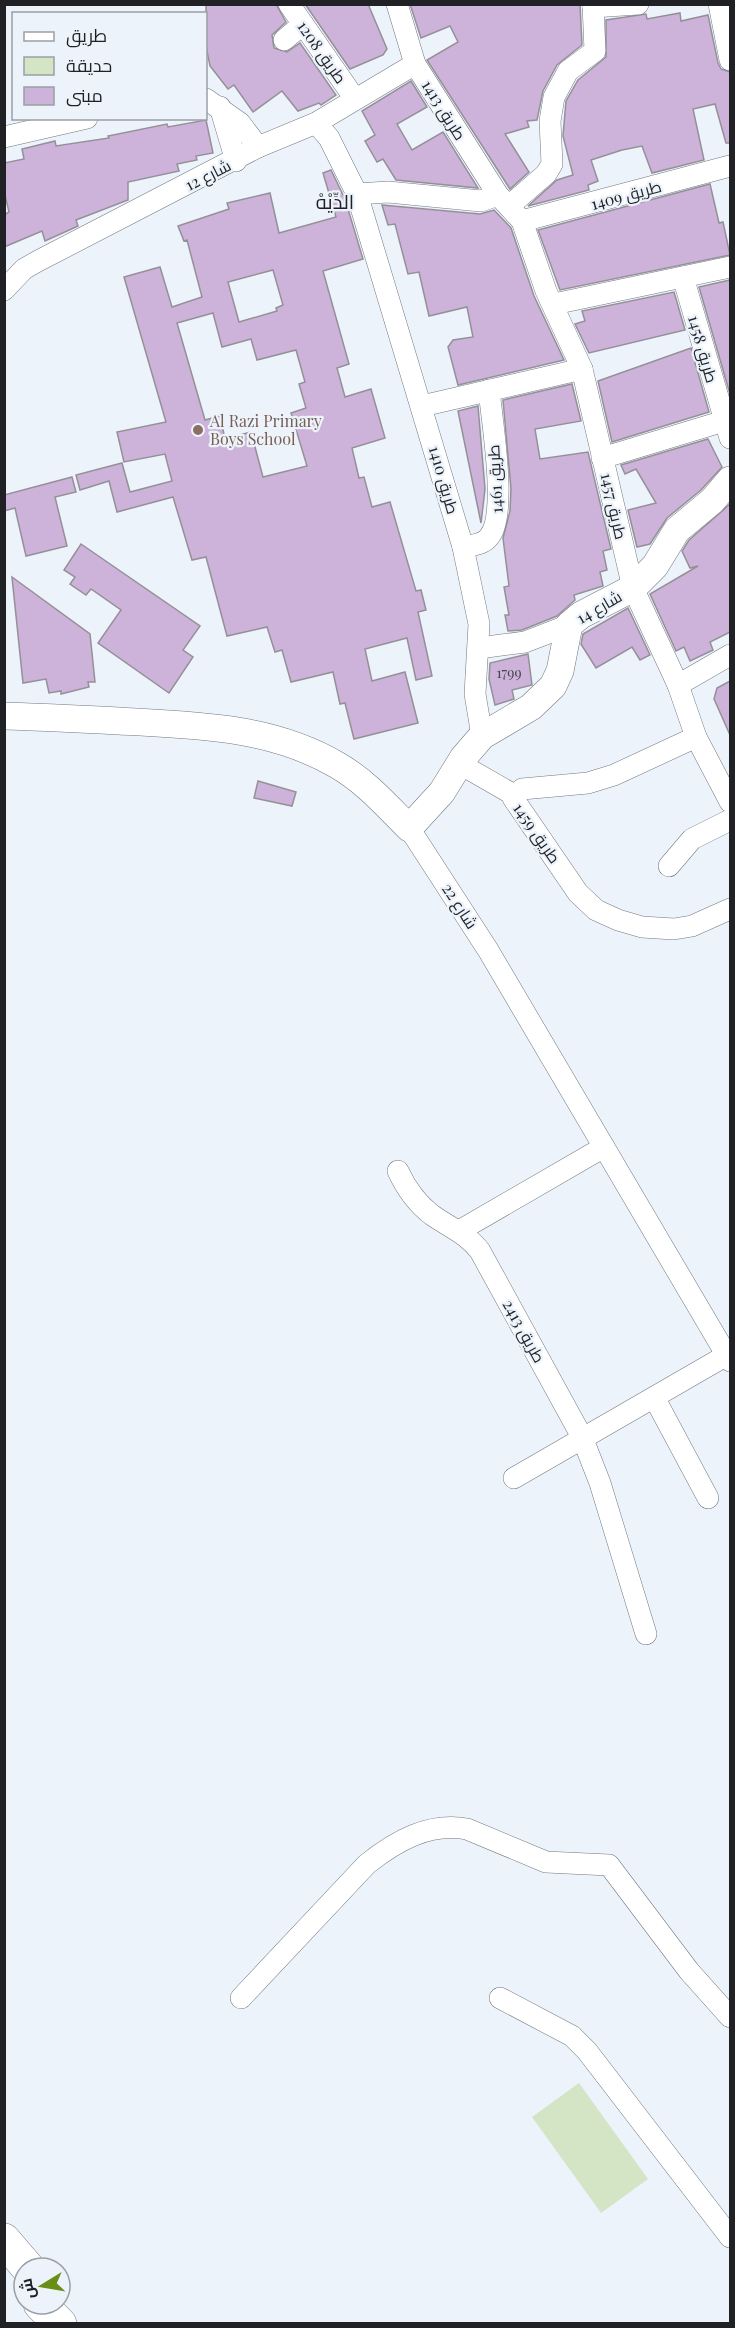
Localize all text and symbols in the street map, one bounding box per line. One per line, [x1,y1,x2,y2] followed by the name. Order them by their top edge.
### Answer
[12,12,207,120] legend
[292,16,352,88] street label: طريق 1208
[66,23,107,48] text: طريق
[66,53,112,77] text: حديقة
[417,76,471,144] street label: طريق 1413
[66,83,103,107] text: مبنى
[181,154,235,197] street label: شارع 12
[588,175,664,215] street label: طريق 1409
[316,187,354,214] district label: الدِّيْهْ
[683,313,723,385] street label: طريق 1458
[209,410,322,449] place label: Al Razi Primary Boys School
[191,423,205,437] marker: Al Razi Primary Boys School
[424,443,464,517] street label: طريق 1410
[482,444,508,514] street label: طريق 1461
[596,471,632,541] street label: طريق 1457
[572,585,626,630] street label: شارع 14
[496,663,522,682] house number: 1799
[508,798,566,868] street label: طريق 1459
[436,879,483,934] street label: شارع 22
[498,1295,550,1367] street label: طريق 2413
[12,2256,72,2316] north arrow
[15,2277,39,2301] text: ش

